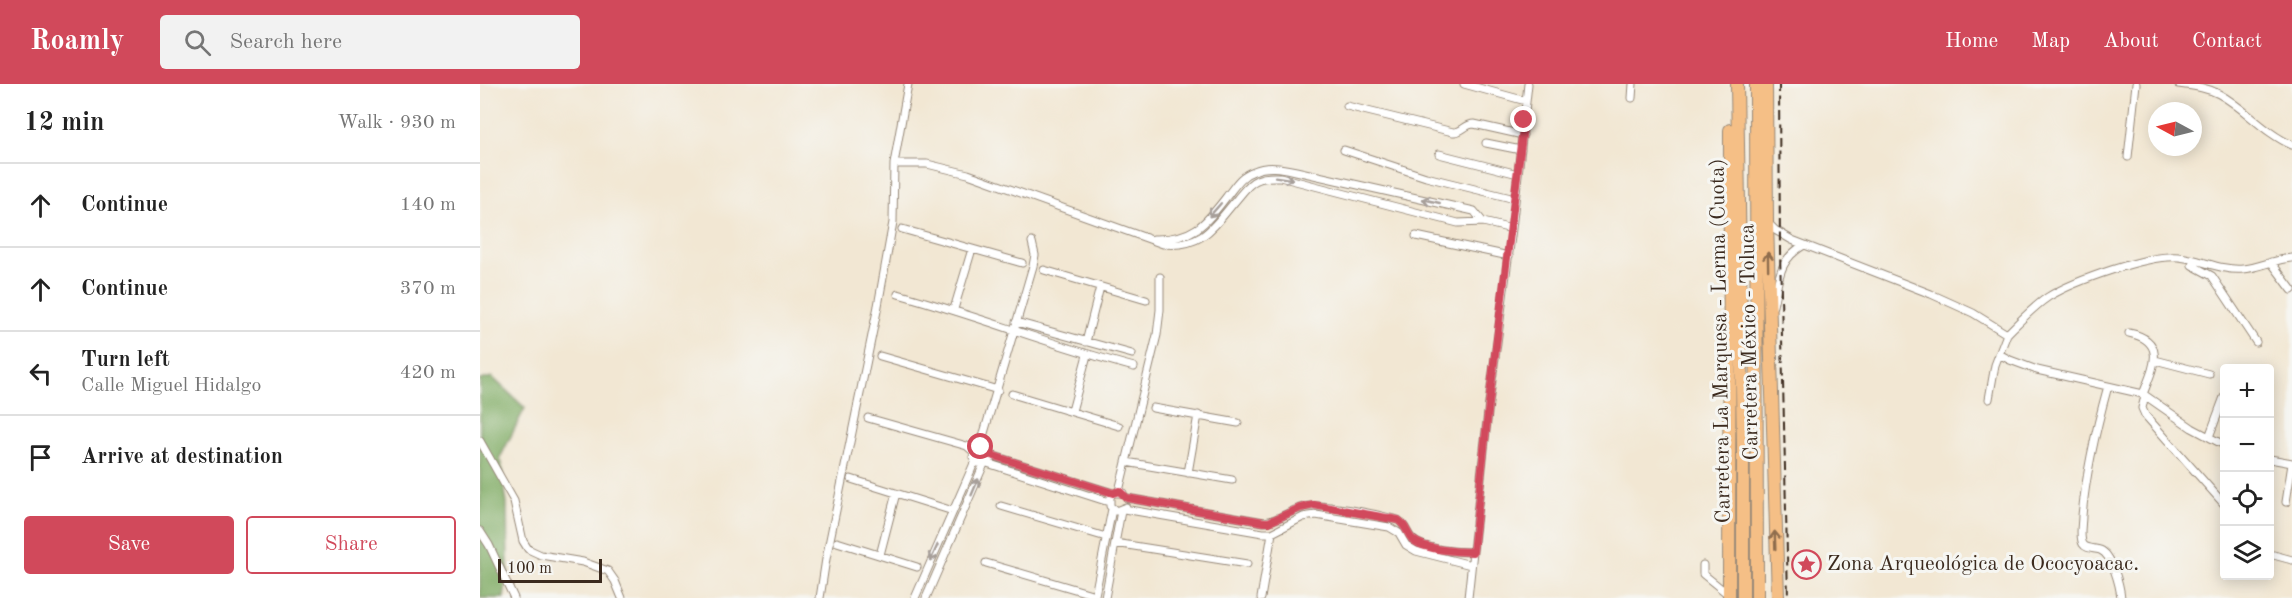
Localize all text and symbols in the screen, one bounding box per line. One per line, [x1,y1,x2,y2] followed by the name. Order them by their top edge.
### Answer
[160,15,580,69] search box
[181,26,214,59] icon: search
[30,28,124,56] text: Roamly
[229,31,342,53] text: Search here
[1945,31,1998,52] text: Home
[2031,31,2070,52] text: Map
[2103,31,2159,52] text: About
[2192,31,2262,52] text: Contact
[2148,102,2202,156] north arrow
[1510,106,1536,132] route end
[24,110,104,136] text: 12 min
[337,113,456,133] text: Walk · 930 m
[1707,158,1735,524] street label: Carretera La Marquesa - Lerma (Cuota)
[1273,173,1293,184] one-way arrow
[24,189,57,222] icon: ahead
[81,194,168,216] text: Continue
[400,195,456,215] text: 140 m
[1421,195,1441,206] one-way arrow
[1208,202,1222,217] one-way arrow
[1737,224,1763,460] street label: Carretera México - Toluca
[1762,251,1774,271] one-way arrow
[24,273,57,306] icon: ahead
[81,278,168,300] text: Continue
[400,279,456,299] text: 370 m
[81,349,170,371] text: Turn left
[24,357,57,390] icon: left
[400,363,456,383] text: 420 m
[2220,364,2274,580] map controls
[2220,364,2274,418] button: +
[81,376,261,396] text: Calle Miguel Hidalgo
[2220,418,2274,472] button: −
[967,433,993,459] route start
[24,441,57,474] icon: arrive
[81,446,283,468] text: Arrive at destination
[2220,472,2274,526] button: locate
[970,478,981,496] one-way arrow
[24,516,234,574] button: Save
[246,516,456,574] button: Share
[2220,526,2274,580] button: layers
[1770,530,1781,550] one-way arrow
[928,544,940,562] one-way arrow
[1790,548,1822,580] place icon: Zona Arqueológica de Ococyoacac.
[1827,554,2139,575] place label: Zona Arqueológica de Ococyoacac.
[498,556,602,584] scale bar
[507,561,552,577] text: 100 m

